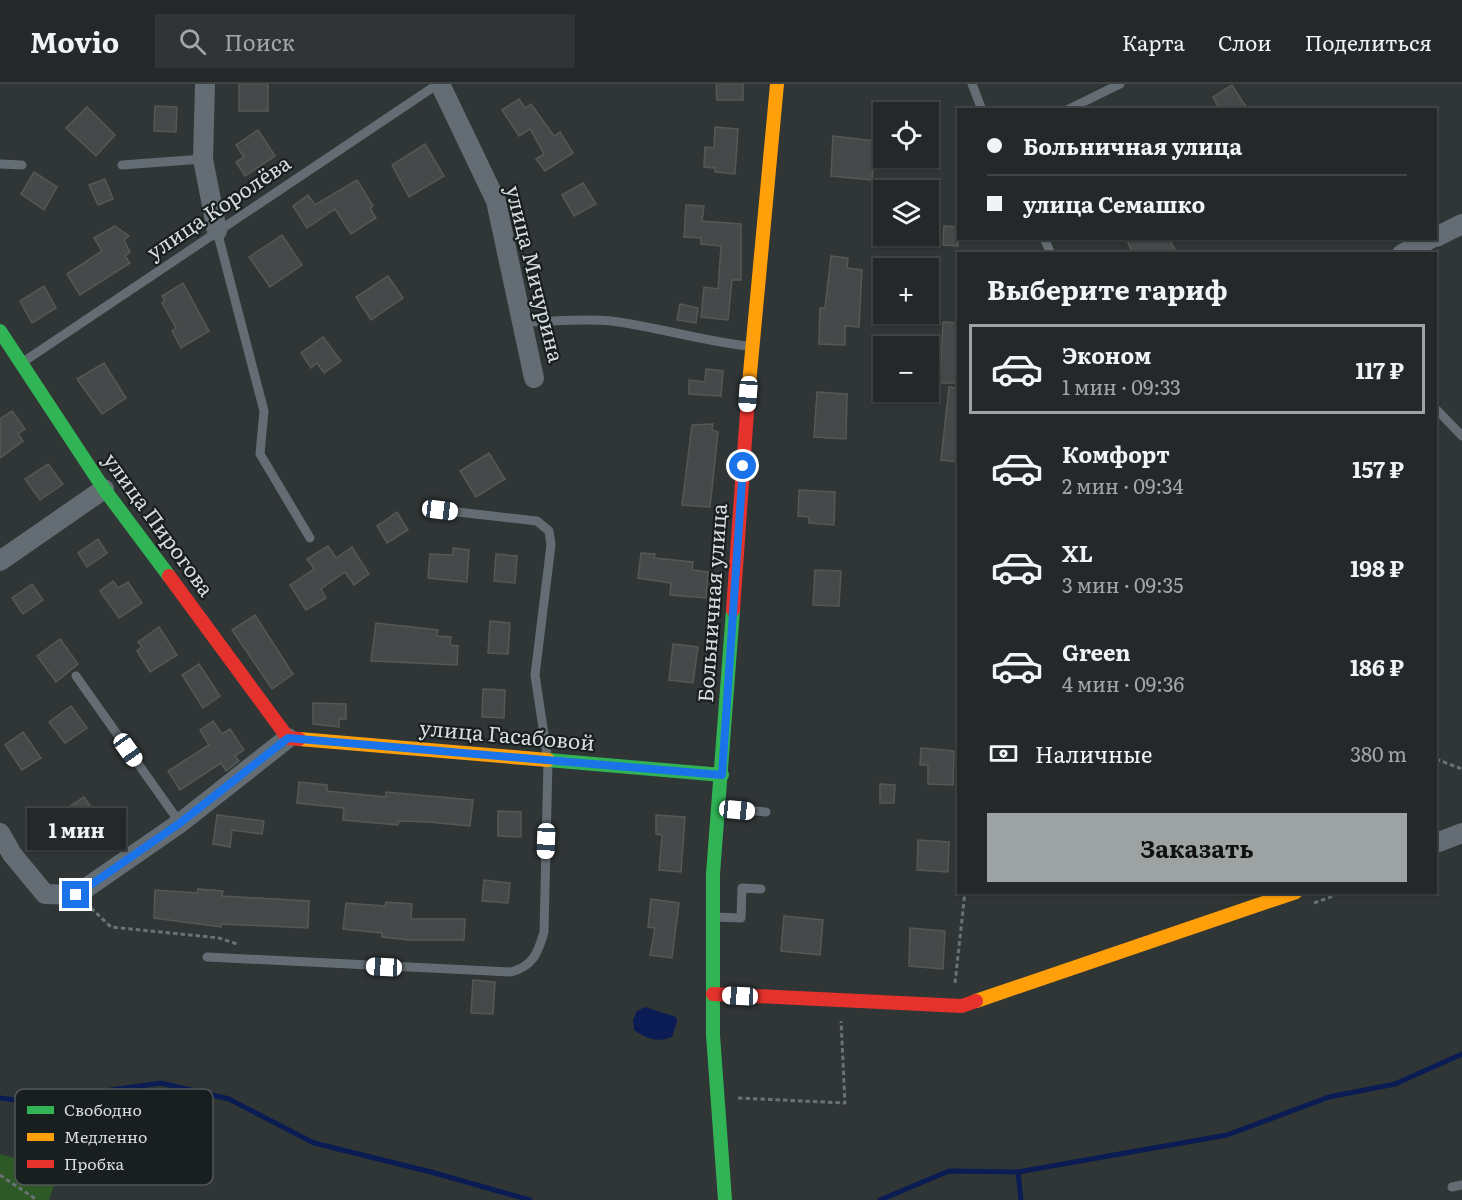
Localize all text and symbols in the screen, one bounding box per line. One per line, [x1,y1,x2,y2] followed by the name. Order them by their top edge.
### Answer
[155,14,575,68] search box
[30,20,119,62] text: Movio
[176,25,209,58] icon: search
[224,25,295,58] text: Поиск
[1122,26,1185,57] text: Карта
[1218,26,1272,57] text: Слои
[1305,26,1432,57] text: Поделиться
[873,102,939,402] map controls
[873,102,939,168] button: locate
[1023,129,1242,162] text: Больничная улица
[139,146,296,266] street label: улица Королёва
[873,180,939,246] button: layers
[499,182,574,366] street label: улица Мичурина
[1023,187,1205,220] text: улица Семашко
[873,258,939,324] button: +
[987,268,1228,308] text: Выберите тариф
[873,336,939,402] button: −
[1062,338,1151,371] text: Эконом
[990,342,1044,396] icon: car
[1355,353,1404,386] text: 117 ₽
[1062,371,1181,401] text: 1 мин · 09:33
[738,375,758,413] car
[1062,437,1170,470] text: Комфорт
[990,441,1044,495] icon: car
[97,445,223,603] street label: улица Пирогова
[729,452,756,479] route start
[1352,452,1404,485] text: 157 ₽
[1062,470,1184,500] text: 2 мин · 09:34
[421,499,459,521] car
[688,502,733,703] street label: Больничная улица
[1062,536,1093,569] text: XL
[990,540,1044,594] icon: car
[1350,551,1404,584] text: 198 ₽
[1062,569,1183,599] text: 3 мин · 09:35
[1062,635,1131,668] text: Green
[990,639,1044,693] icon: car
[1350,650,1404,683] text: 186 ₽
[1062,668,1184,698] text: 4 мин · 09:36
[418,710,596,757] street label: улица Гасабовой
[110,730,146,770] car
[987,737,1020,770] icon: cash
[1035,737,1153,770] text: Наличные
[1350,738,1407,768] text: 380 m
[718,799,756,821] car
[26,808,125,850] callout: 1 мин
[987,813,1407,882] button: Заказать
[48,814,105,844] text: 1 мин
[536,823,556,859] car
[62,881,89,908] route end
[366,957,402,977] car
[722,986,758,1006] car
[15,1089,213,1185] legend
[64,1097,142,1121] text: Свободно
[64,1124,147,1148] text: Медленно
[64,1151,125,1175] text: Пробка

